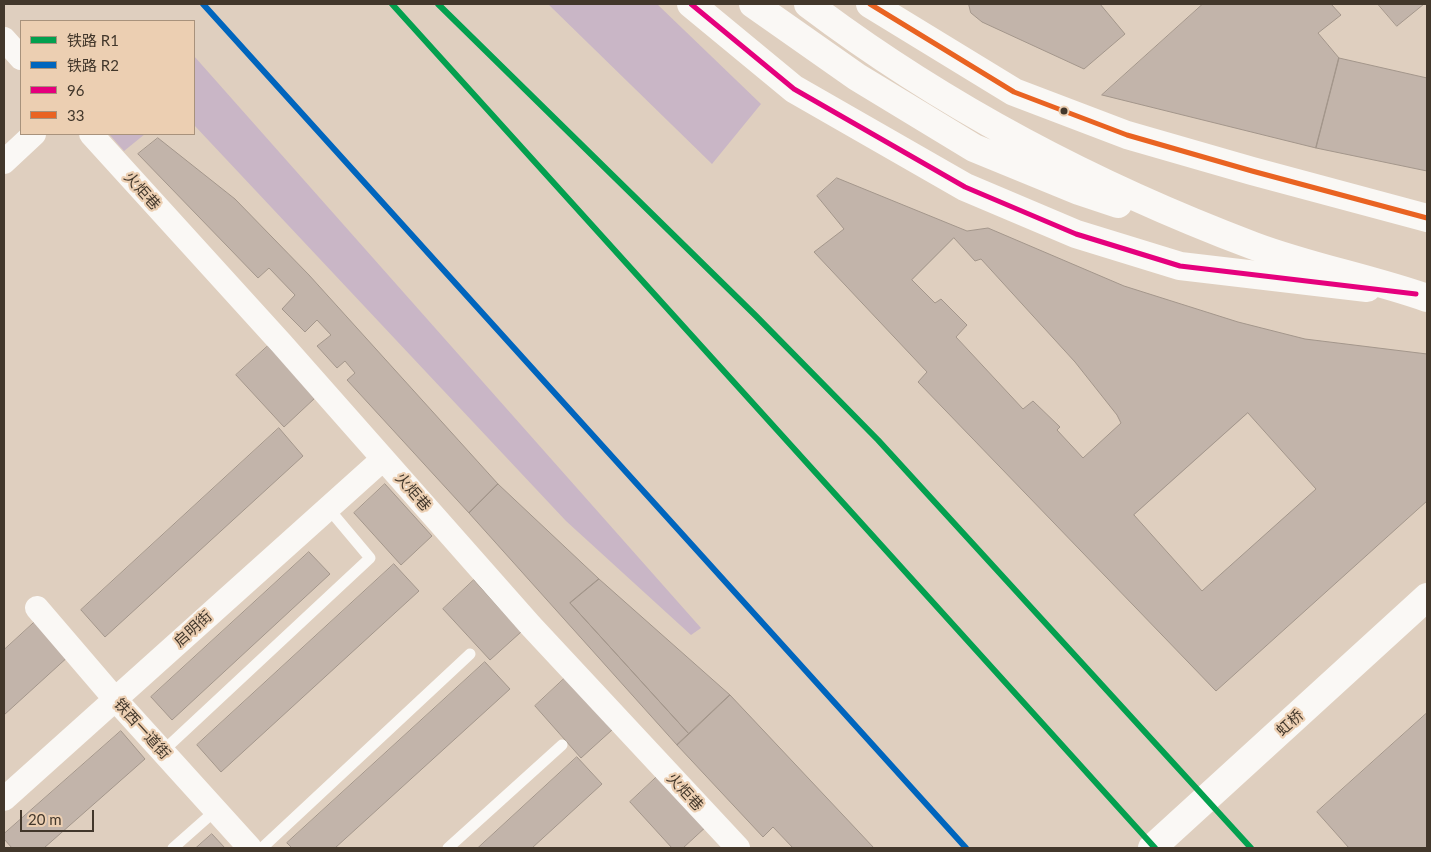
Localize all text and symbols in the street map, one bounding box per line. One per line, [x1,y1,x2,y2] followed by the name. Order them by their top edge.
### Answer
[20,20,195,135] legend
[67,31,119,49] text: 铁路 R1
[67,56,119,74] text: 铁路 R2
[67,81,84,99] text: 96
[67,106,84,124] text: 33
[1059,106,1069,116] unlabelled marker
[120,168,164,214] street label: 火炬巷
[391,469,435,515] street label: 火炬巷
[170,607,216,651] street label: 启明街
[110,695,174,763] street label: 铁西一道街
[1273,706,1307,740] street label: 虹桥
[663,769,707,815] street label: 火炬巷
[22,800,96,832] scale bar
[28,810,62,828] text: 20 m

